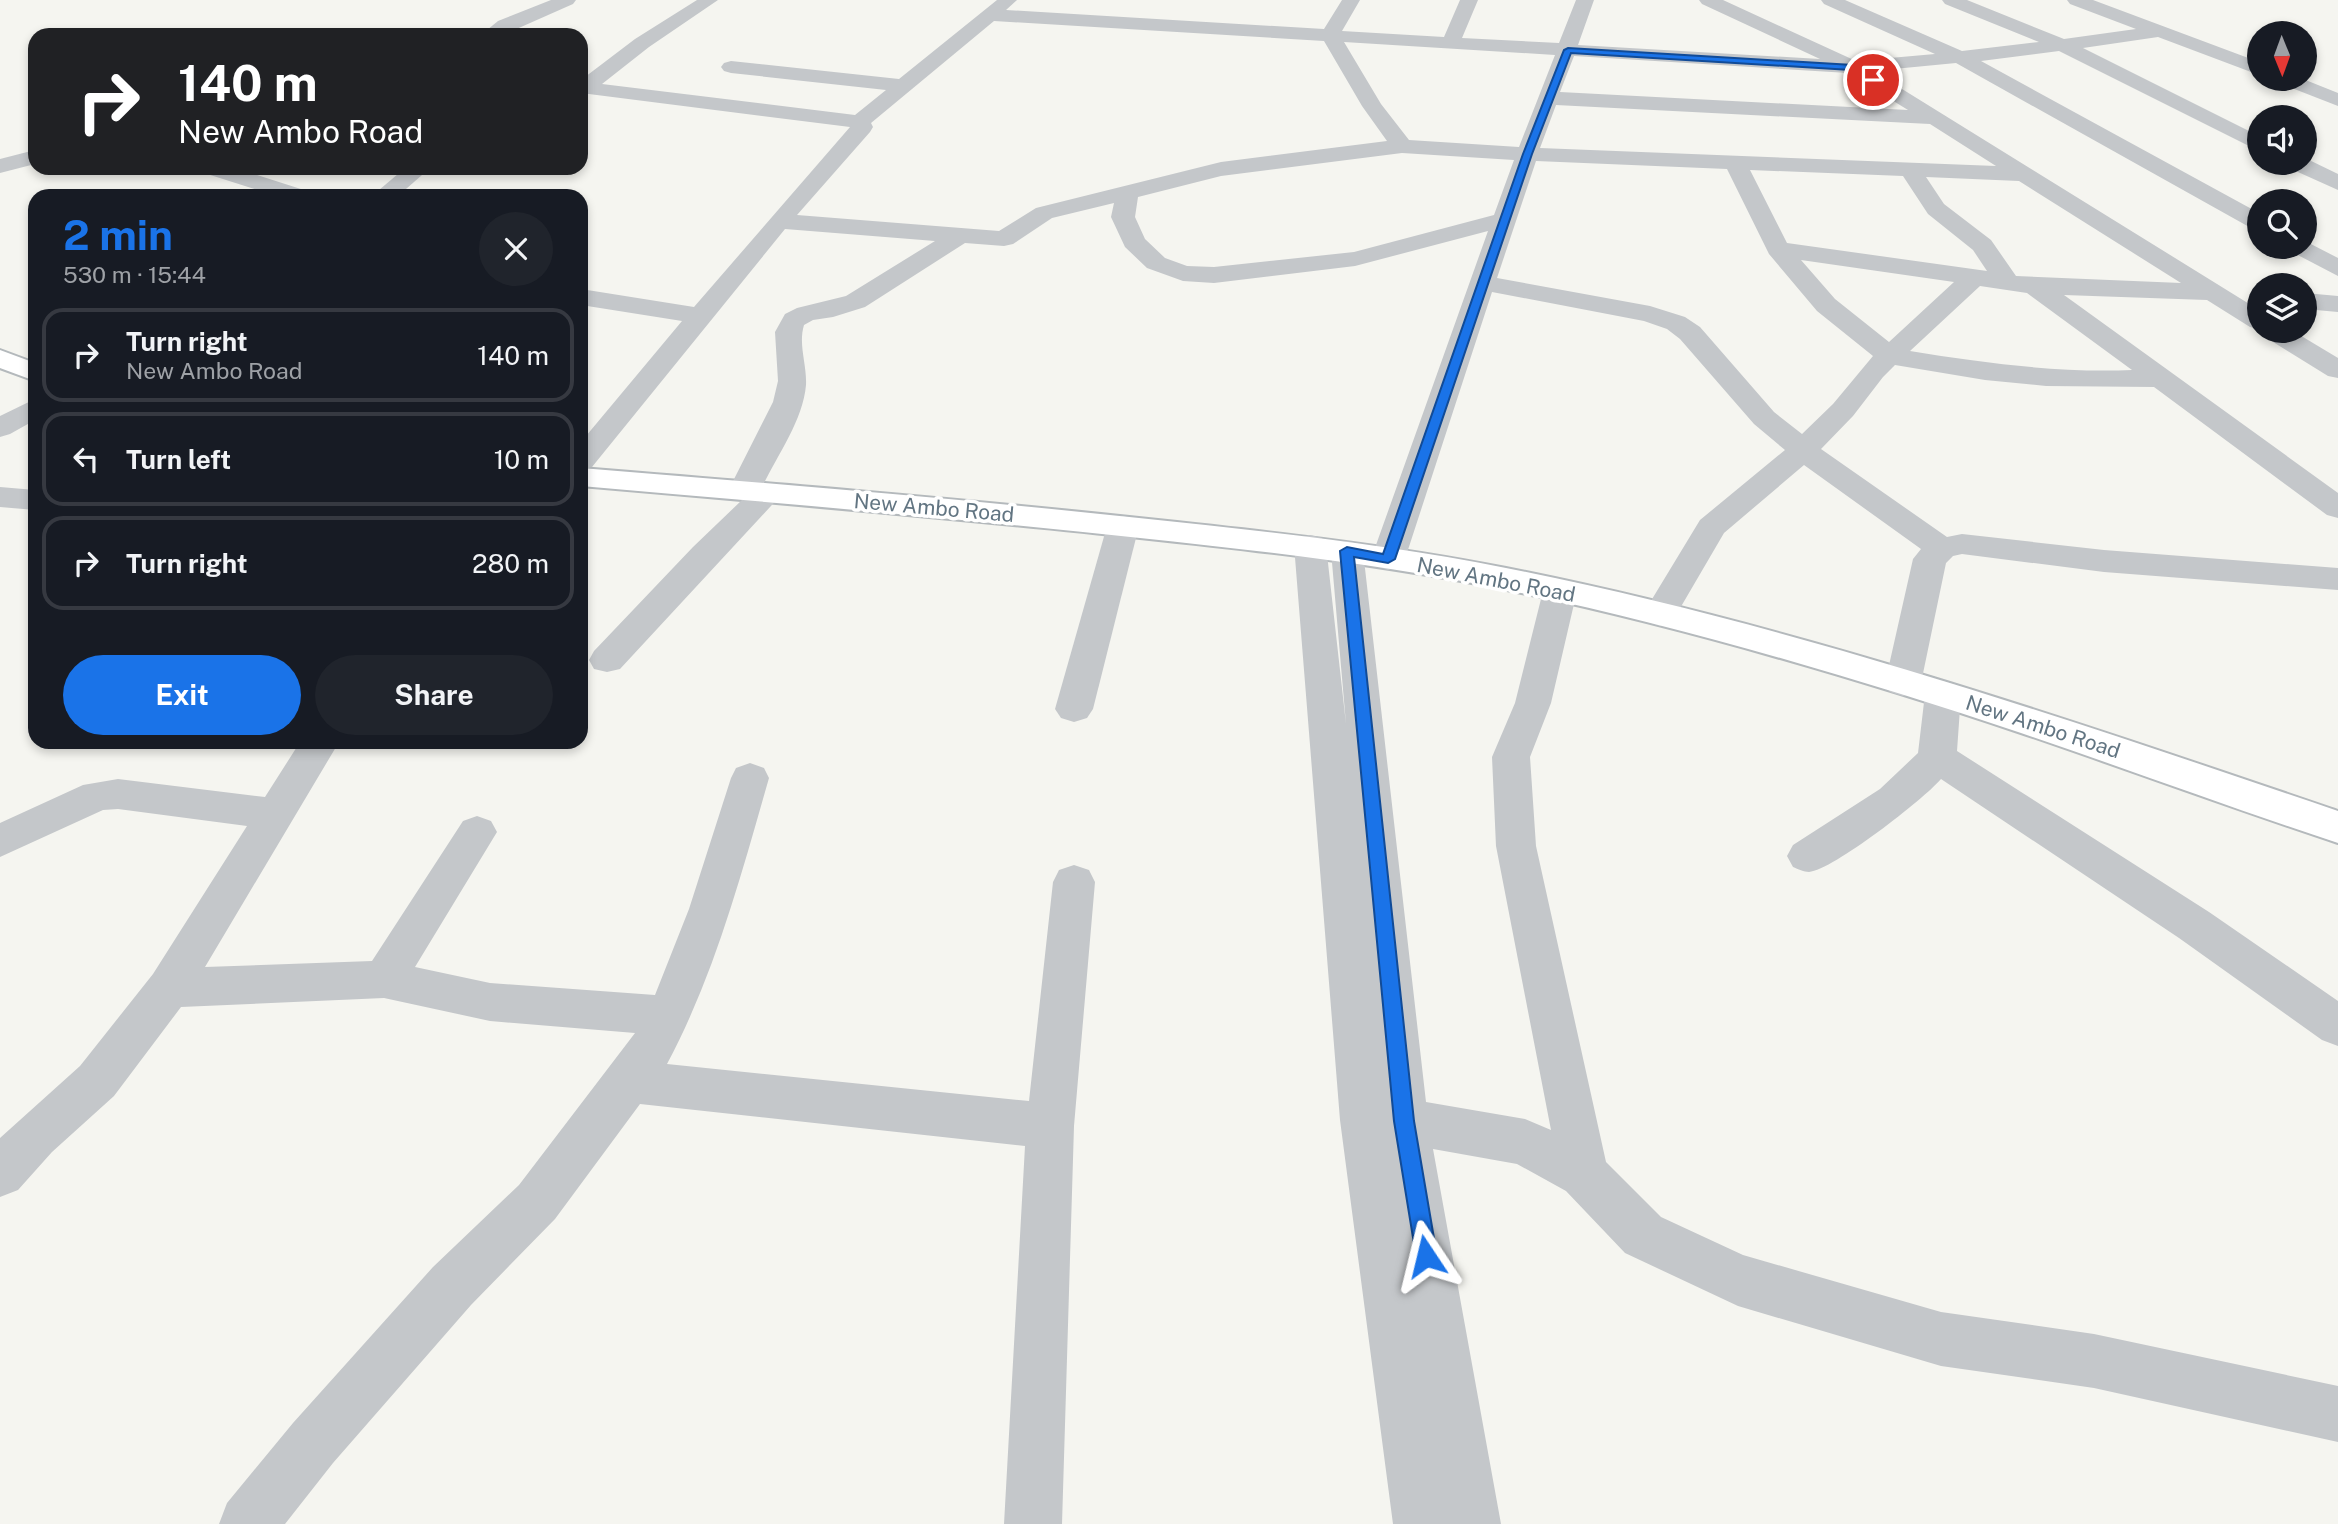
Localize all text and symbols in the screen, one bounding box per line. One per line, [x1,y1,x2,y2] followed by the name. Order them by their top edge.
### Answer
[2247,21,2317,91] north arrow
[2247,21,2317,343] map controls
[1843,50,1903,110] pin
[178,54,318,112] text: 140 m
[63,56,154,147] icon: right
[1854,61,1892,99] icon: arrive
[2247,105,2317,175] button: sound
[178,113,423,150] text: New Ambo Road
[2247,189,2317,259] button: search
[63,210,173,259] text: 2 min
[479,212,553,286] button: close
[63,261,206,288] text: 530 m · 15:44
[2247,273,2317,343] button: layers
[126,326,248,357] text: Turn right
[67,336,105,374] icon: right
[477,340,549,371] text: 140 m
[126,357,302,384] text: New Ambo Road
[67,440,105,478] icon: left
[126,444,231,475] text: Turn left
[494,444,549,475] text: 10 m
[853,488,1015,527] street label: New Ambo Road
[67,544,105,582] icon: right
[126,548,248,579] text: Turn right
[472,548,549,579] text: 280 m
[1415,552,1578,607] street label: New Ambo Road
[63,655,301,735] button: Exit
[315,655,553,735] button: Share
[1963,690,2124,763] street label: New Ambo Road
[1389,1219,1463,1293] position arrow

